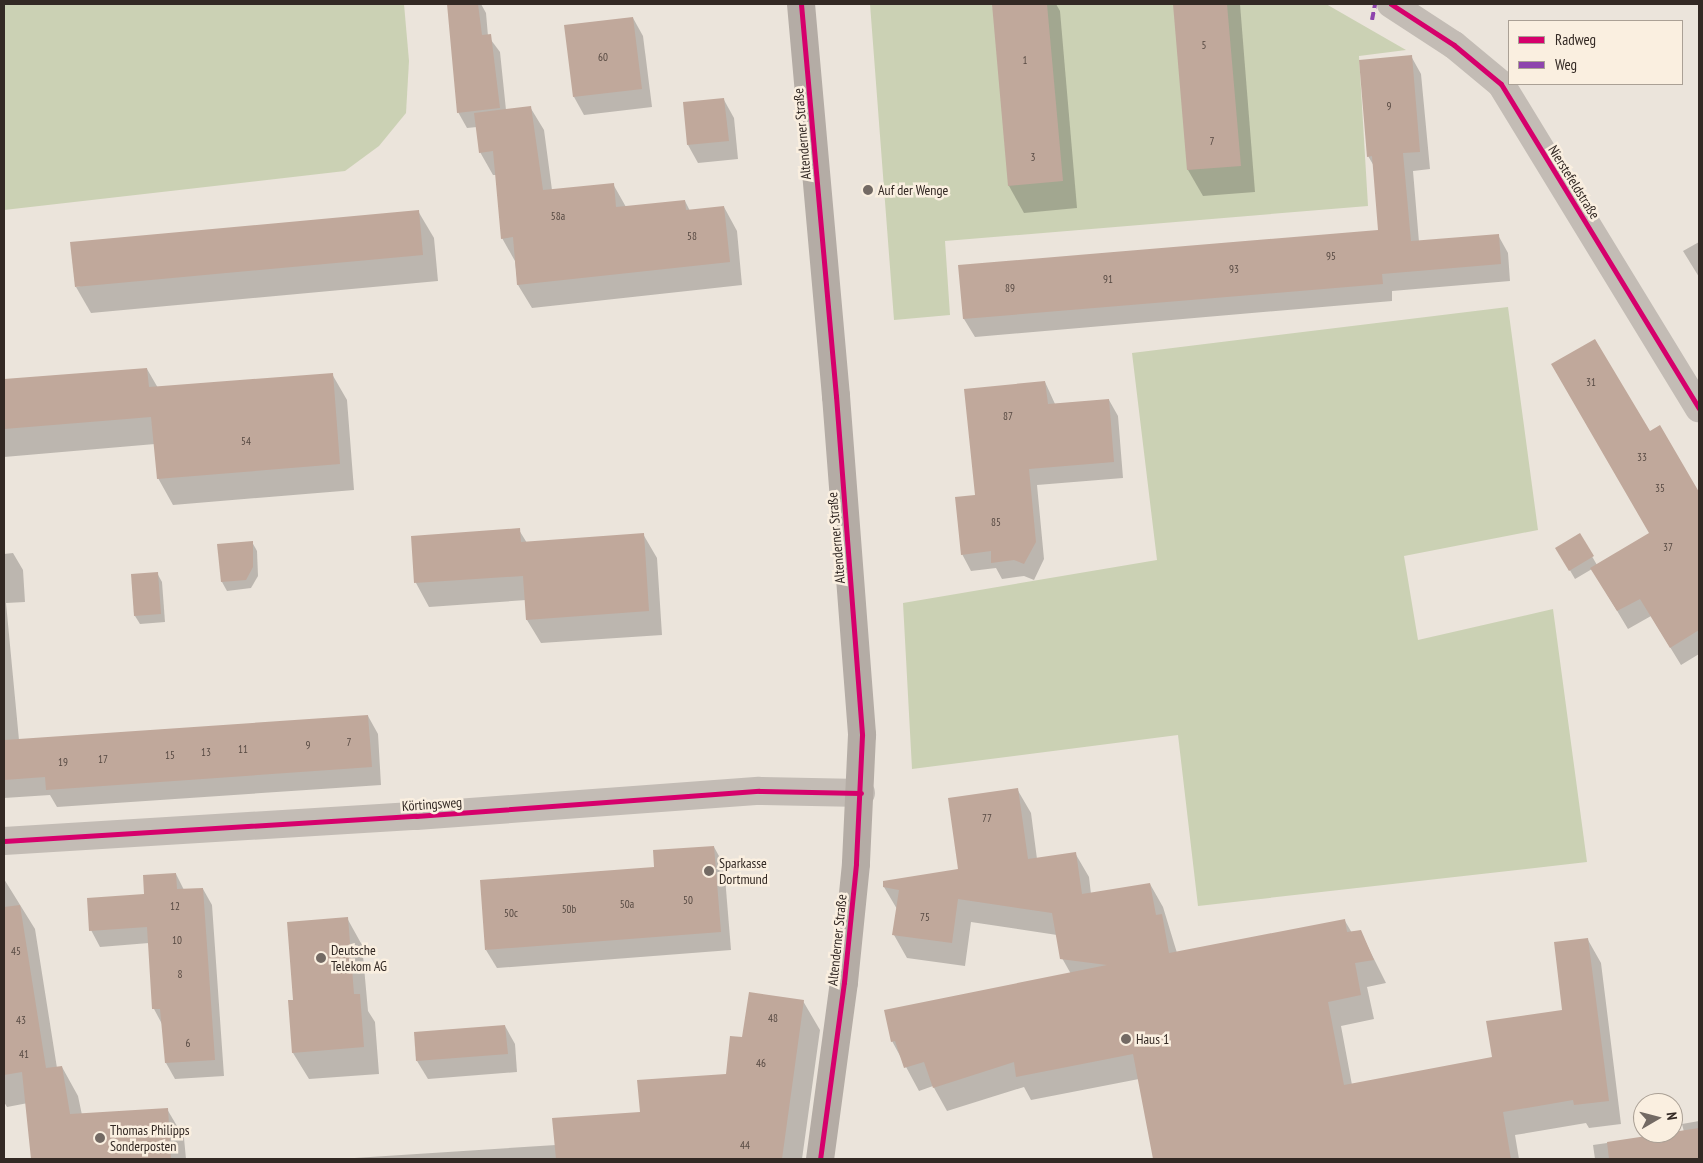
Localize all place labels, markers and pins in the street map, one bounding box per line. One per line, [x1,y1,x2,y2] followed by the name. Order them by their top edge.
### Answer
[878,182,949,198] place label: Auf der Wenge
[862,184,874,196] marker: Auf der Wenge
[719,855,768,888] place label: Sparkasse Dortmund
[703,865,715,877] marker: Sparkasse Dortmund
[331,942,387,974] place label: Deutsche Telekom AG
[315,952,327,964] marker: Deutsche Telekom AG
[1136,1031,1169,1047] place label: Haus 1
[1120,1033,1132,1045] marker: Haus 1
[110,1122,190,1154] place label: Thomas Philipps Sonderposten
[94,1132,106,1144] marker: Thomas Philipps Sonderposten

